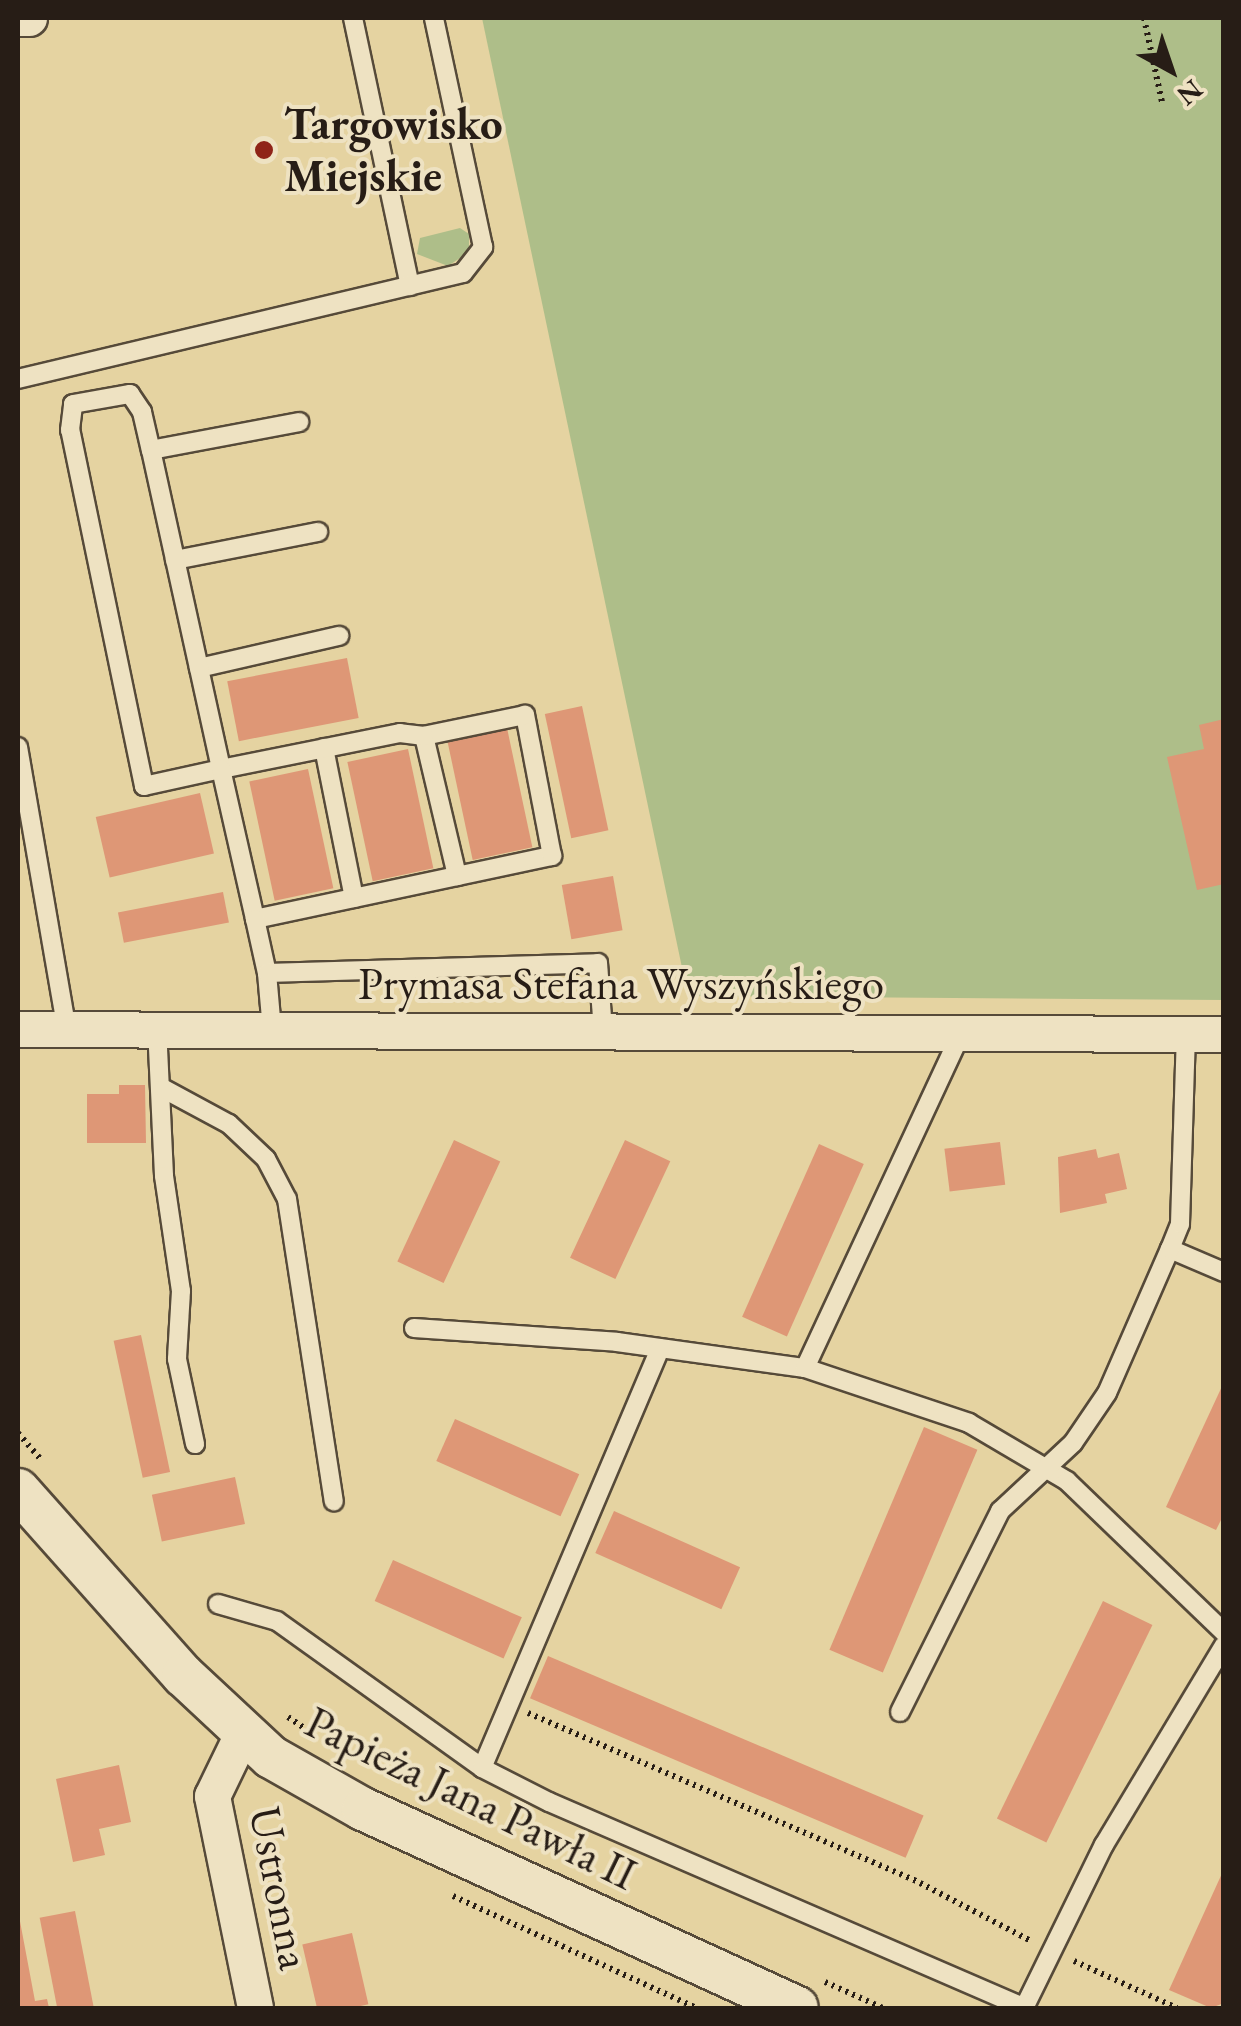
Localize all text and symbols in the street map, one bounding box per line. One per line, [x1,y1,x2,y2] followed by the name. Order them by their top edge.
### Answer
[1121,20,1221,120] north arrow
[1170,72,1211,114] text: N
[284,97,503,203] place label: Targowisko Miejskie
[253,139,275,161] marker: Targowisko Miejskie
[358,957,884,1011] street label: Prymasa Stefana Wyszyńskiego
[297,1695,645,1901] street label: Papieża Jana Pawła II
[238,1802,322,1974] street label: Ustronna

